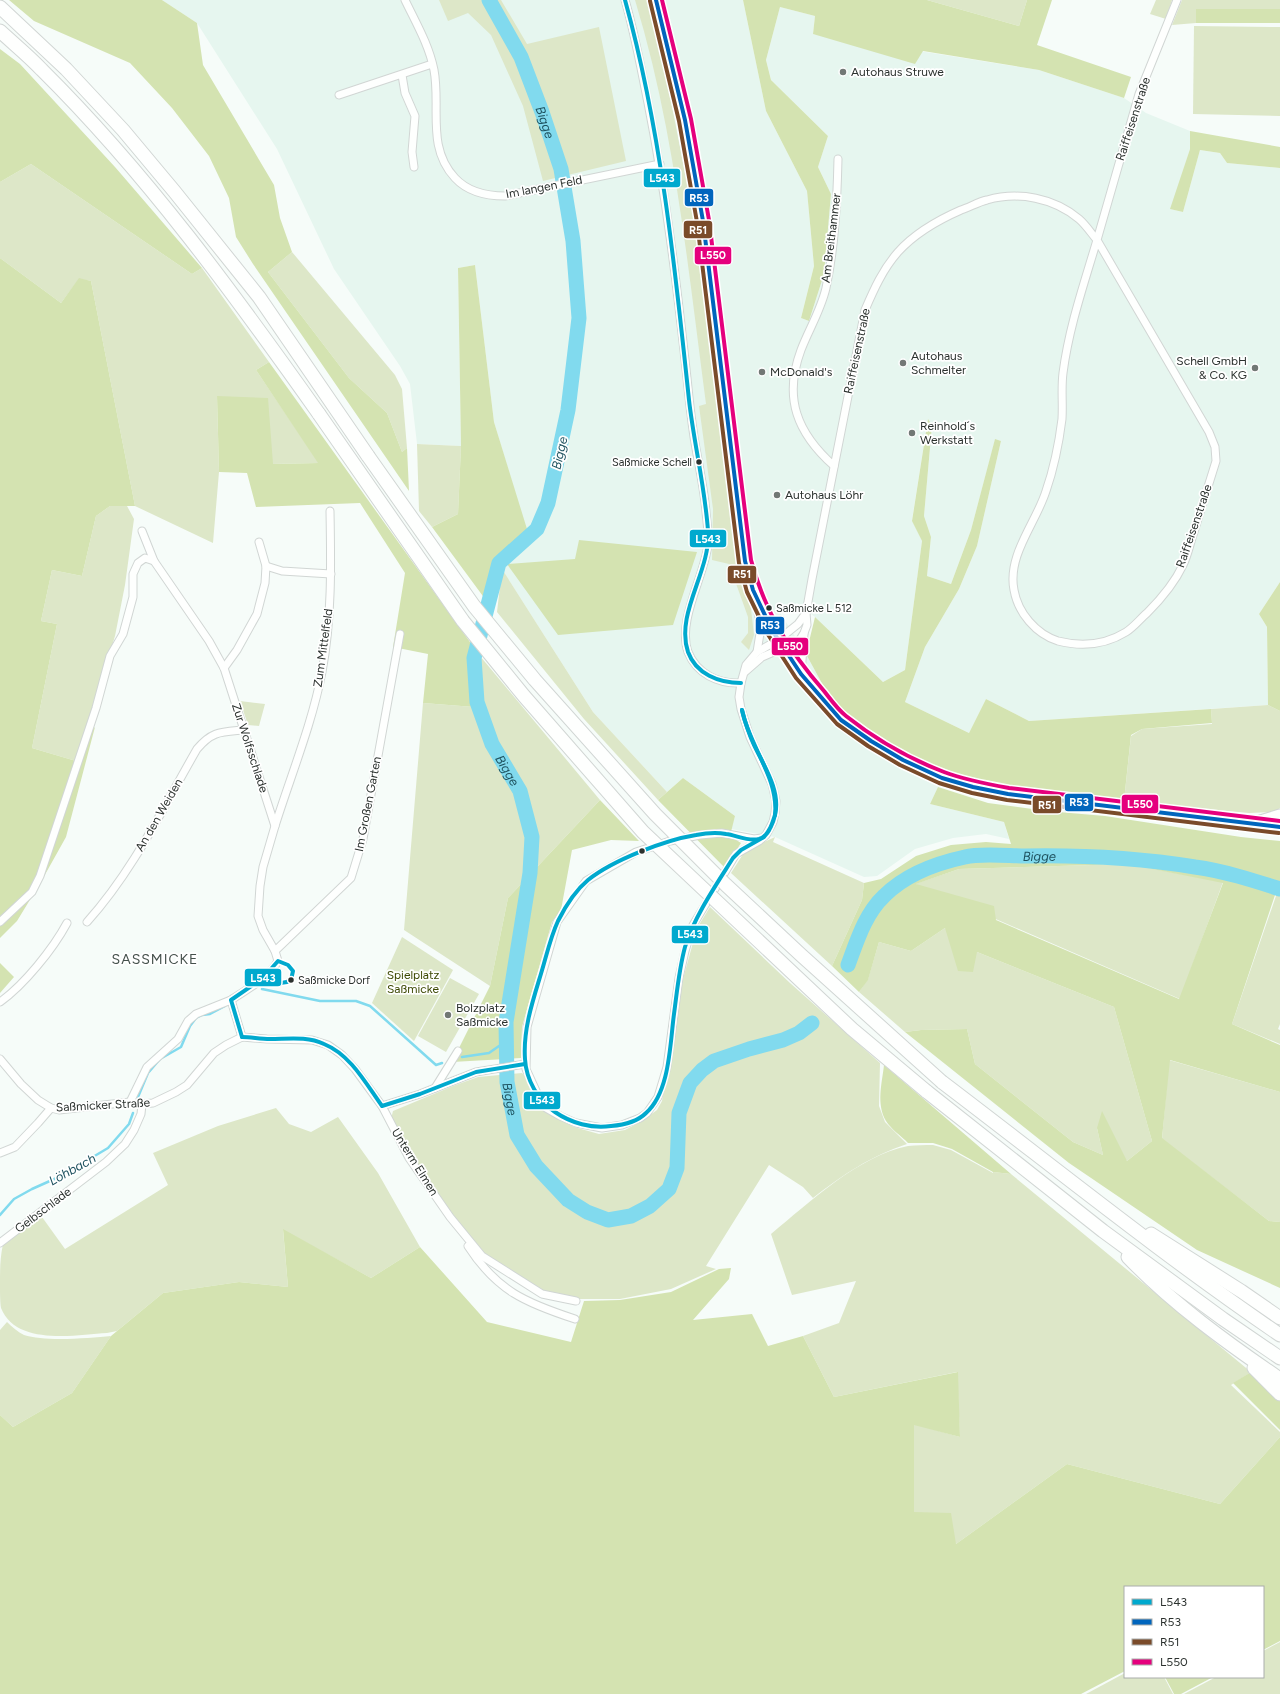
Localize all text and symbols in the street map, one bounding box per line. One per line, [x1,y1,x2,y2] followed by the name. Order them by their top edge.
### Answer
[851,65,944,79] place label: Autohaus Struwe
[838,67,848,77] marker: Autohaus Struwe
[1113,75,1153,163] street label: Raiffeisenstraße
[532,104,557,141] water label: Bigge
[643,168,681,188] line badge: L543
[649,172,675,185] text: L543
[504,173,584,201] street label: Im langen Feld
[684,188,714,207] line badge: R53
[689,192,709,205] text: R53
[819,192,843,284] street label: Am Breithammer
[683,220,713,239] line badge: R51
[689,224,707,237] text: R51
[694,246,732,265] line badge: L550
[700,249,726,262] text: L550
[841,307,873,395] street label: Raiffeisenstraße
[911,349,966,377] place label: Autohaus Schmelter
[1176,354,1247,382] place label: Schell GmbH & Co. KG
[898,358,908,368] marker: Autohaus Schmelter
[1250,363,1260,373] marker: Schell GmbH & Co. KG
[770,365,833,379] place label: McDonald's
[757,367,767,377] marker: McDonald's
[920,419,976,447] place label: Reinhold´s Werkstatt
[907,428,917,438] marker: Reinhold´s Werkstatt
[548,435,571,471] water label: Bigge
[612,456,692,469] place label: Saßmicke Schell
[694,457,704,467] marker: Saßmicke Schell
[1173,482,1215,569] street label: Raiffeisenstraße
[785,488,863,502] place label: Autohaus Löhr
[772,490,782,500] marker: Autohaus Löhr
[689,529,727,548] line badge: L543
[695,533,721,546] text: L543
[727,565,757,584] line badge: R51
[733,568,751,581] text: R51
[776,602,852,615] place label: Saßmicke L 512
[764,603,774,613] marker: Saßmicke L 512
[311,608,335,688] street label: Zum Mittelfeld
[755,616,785,635] line badge: R53
[760,619,780,632] text: R53
[771,637,809,656] line badge: L550
[777,640,803,653] text: L550
[229,702,271,795] street label: Zur Wolfsschlade
[492,752,522,789] water label: Bigge
[352,755,384,853] street label: Im Großen Garten
[133,776,186,854] street label: An den Weiden
[1064,793,1094,812] line badge: R53
[1121,794,1159,814] line badge: L550
[1032,795,1062,814] line badge: R51
[1069,796,1089,809] text: R53
[1127,798,1153,811] text: L550
[1038,799,1056,812] text: R51
[637,846,647,856] unlabelled marker
[1022,849,1056,864] water label: Bigge
[671,925,709,944] line badge: L543
[677,928,703,941] text: L543
[112,951,198,968] district label: SASSMICKE
[244,968,282,987] line badge: L543
[387,968,439,996] park label: Spielplatz Saßmicke
[250,972,276,985] text: L543
[298,974,371,987] place label: Saßmicke Dorf
[286,975,296,985] marker: Saßmicke Dorf
[456,1001,508,1029] place label: Bolzplatz Saßmicke
[443,1010,453,1020] marker: Bolzplatz Saßmicke
[499,1081,520,1117] water label: Bigge
[523,1091,561,1110] line badge: L543
[529,1094,555,1107] text: L543
[55,1096,151,1114] street label: Saßmicker Straße
[389,1126,441,1198] street label: Unterm Elmen
[46,1150,98,1188] water label: Löhbach
[12,1184,74,1236] street label: Gelbschlade
[1124,1586,1264,1678] legend
[1160,1595,1187,1609] text: L543
[1160,1615,1181,1629] text: R53
[1160,1635,1179,1649] text: R51
[1160,1655,1188,1669] text: L550

